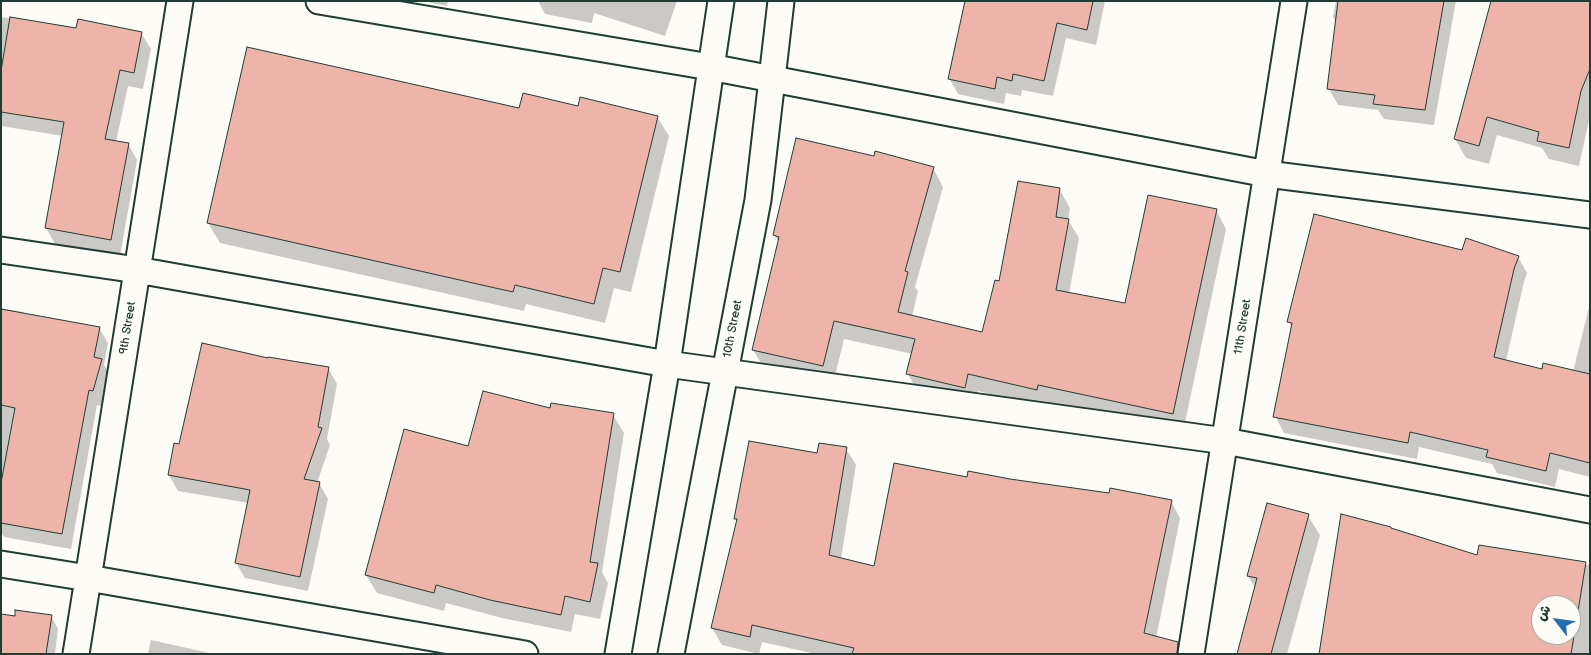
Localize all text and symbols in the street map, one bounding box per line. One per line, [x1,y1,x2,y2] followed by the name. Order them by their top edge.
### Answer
[1232,298,1254,356] street label: 11th Street
[720,299,746,359] street label: 10th Street
[117,300,139,356] street label: 9th Street
[1531,595,1581,645] north arrow
[1532,602,1555,624] text: ش

